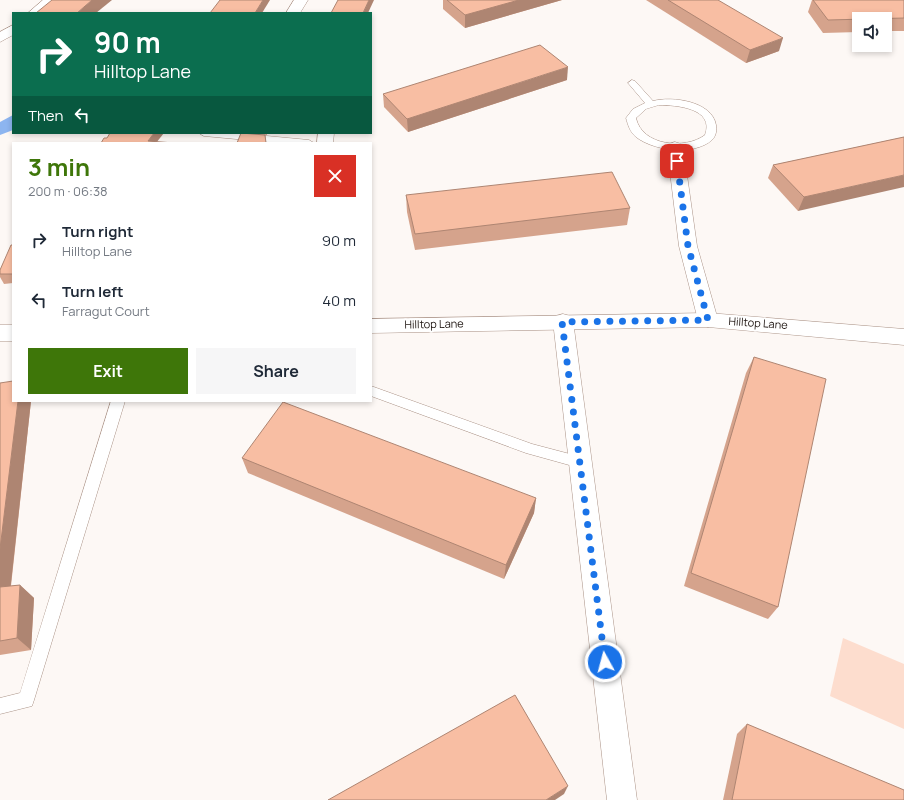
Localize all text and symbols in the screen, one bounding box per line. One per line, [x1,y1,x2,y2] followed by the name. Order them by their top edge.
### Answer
[852,12,892,52] map controls
[852,12,892,52] button: sound
[94,23,161,61] text: 90 m
[28,28,80,80] icon: right
[94,59,191,83] text: Hilltop Lane
[71,104,93,126] icon: left
[28,105,63,126] text: Then
[660,144,694,178] pin
[28,150,90,183] text: 3 min
[666,150,688,172] icon: arrive
[314,155,356,197] button: close
[28,182,108,200] text: 200 m · 06:38
[62,221,133,242] text: Turn right
[28,229,50,251] icon: right
[322,230,356,251] text: 90 m
[62,242,132,260] text: Hilltop Lane
[62,281,124,302] text: Turn left
[28,289,50,311] icon: left
[322,290,356,311] text: 40 m
[62,302,150,320] text: Farragut Court
[728,313,789,332] street label: Hilltop Lane
[404,315,464,332] street label: Hilltop Lane
[28,348,188,394] button: Exit
[196,348,356,394] button: Share
[584,641,626,683] position arrow

